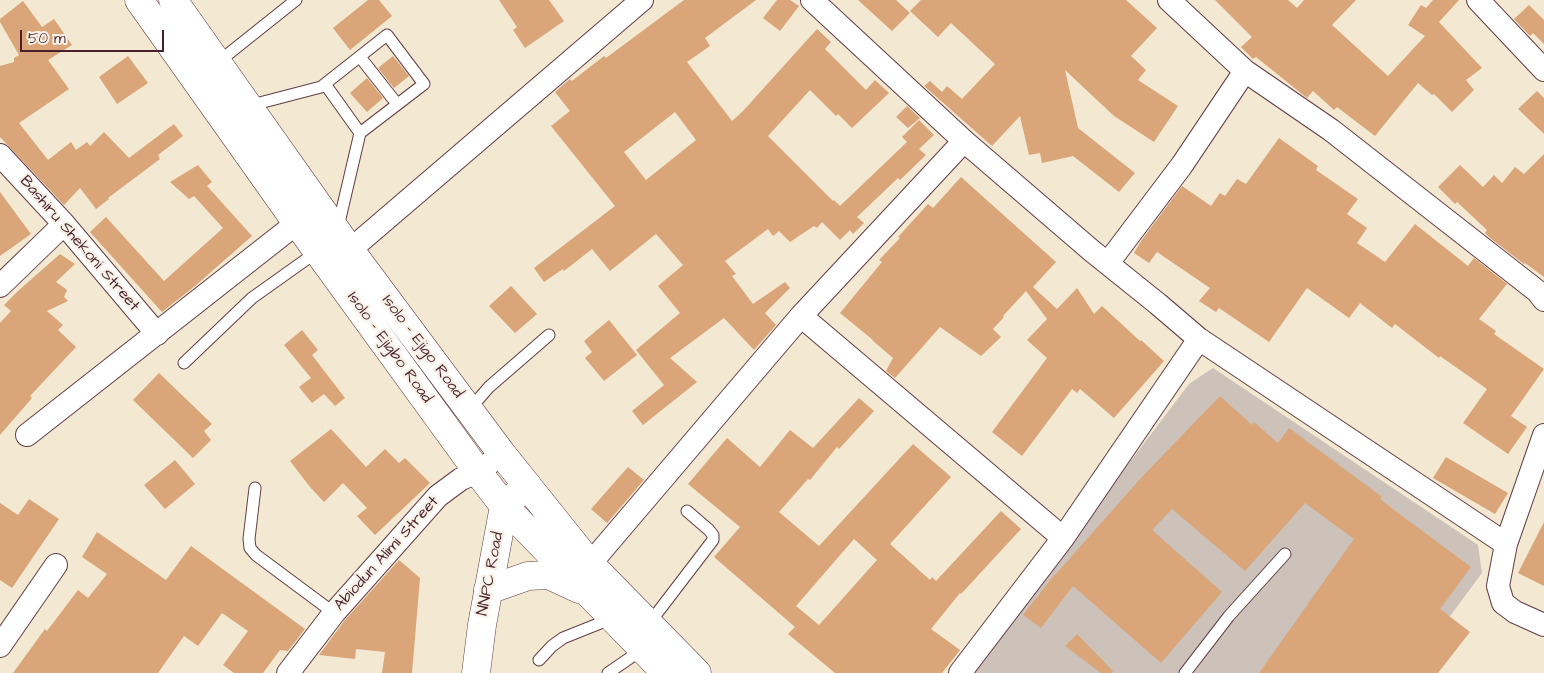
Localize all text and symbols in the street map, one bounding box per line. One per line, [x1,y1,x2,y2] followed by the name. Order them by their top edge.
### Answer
[22,20,166,52] scale bar
[28,28,66,49] text: 50 m
[15,172,143,316] street label: Bashiru Shekoni Street
[342,289,436,407] street label: Isolo - Ejigbo Road
[377,292,467,402] street label: Isolo - Ejigo Road
[331,493,443,615] street label: Abiodun Alimi Street
[473,531,509,617] street label: NNPC Road

